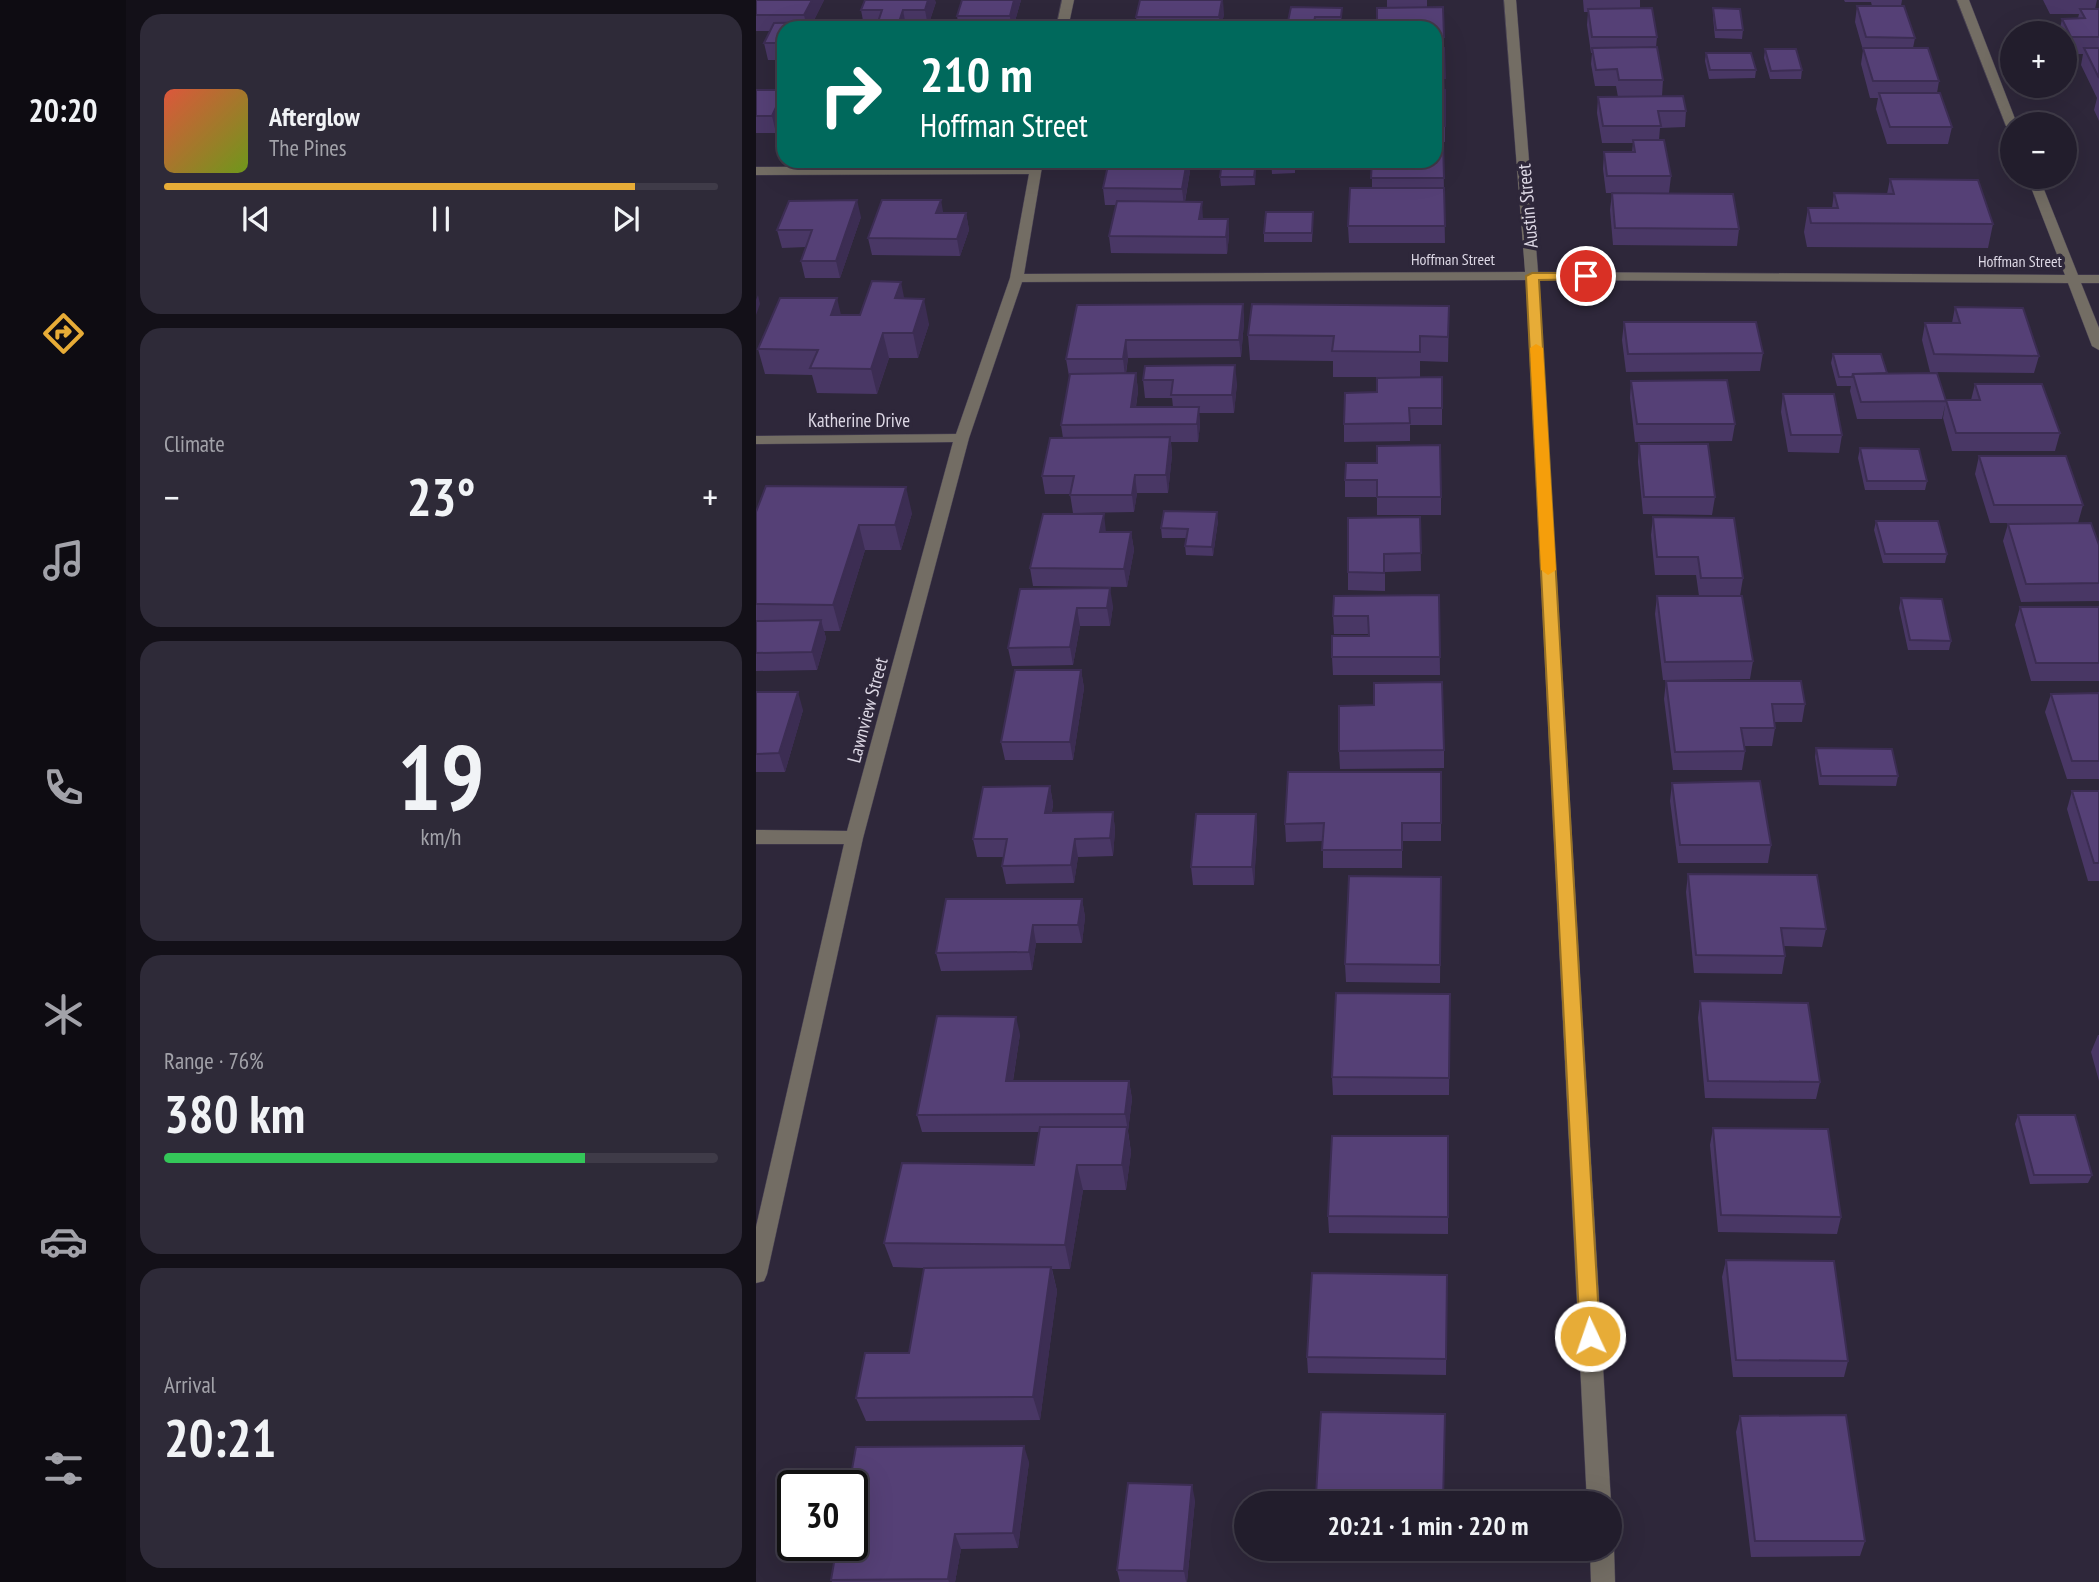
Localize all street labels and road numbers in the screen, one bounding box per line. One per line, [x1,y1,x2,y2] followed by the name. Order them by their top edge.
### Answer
[1511,162,1543,249] street label: Austin Street
[1411,249,1496,269] street label: Hoffman Street
[1978,251,2063,271] street label: Hoffman Street
[808,408,910,432] street label: Katherine Drive
[841,654,893,765] street label: Lawnview Street

